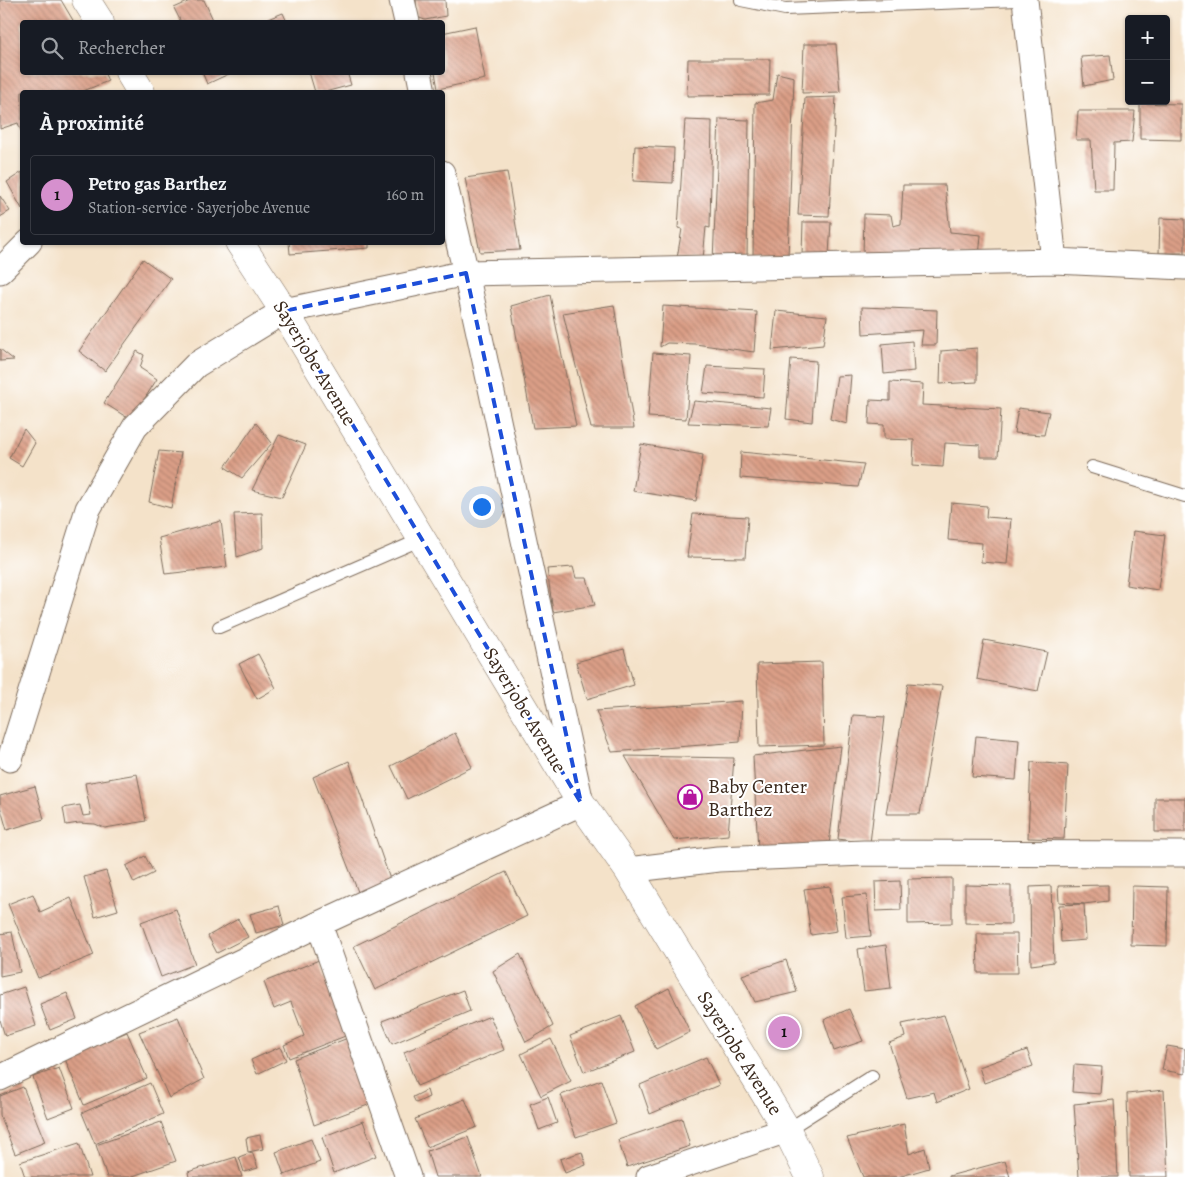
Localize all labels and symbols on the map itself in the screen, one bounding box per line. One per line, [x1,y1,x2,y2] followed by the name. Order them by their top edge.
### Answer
[267,295,363,431] street label: Sayerjobe Avenue
[469,494,495,520] your location
[477,642,573,778] street label: Sayerjobe Avenue
[708,773,808,823] place label: Baby Center Barthez
[677,784,703,810] shop icon: Baby Center Barthez
[691,986,789,1120] street label: Sayerjobe Avenue
[768,1013,800,1051] pin: 1

